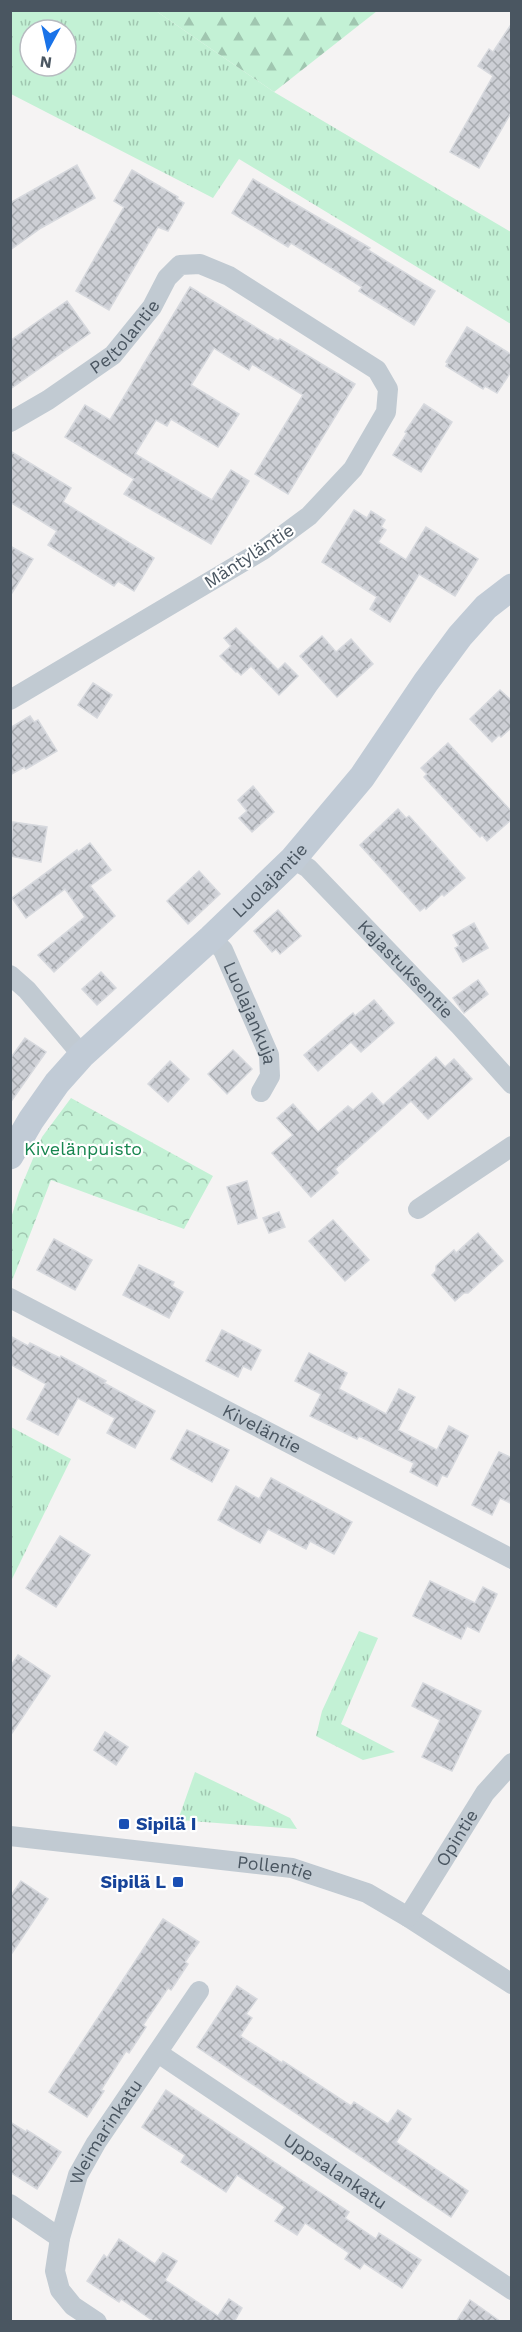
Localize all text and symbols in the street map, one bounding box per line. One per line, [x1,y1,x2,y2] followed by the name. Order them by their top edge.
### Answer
[18,18,78,78] north arrow
[39,52,53,73] text: N
[85,296,164,378] street label: Peltolantie
[200,519,298,592] street label: Mäntyläntie
[228,839,312,922] street label: Luolajantie
[354,915,458,1023] street label: Kajastuksentie
[219,958,280,1065] street label: Luolajankuja
[24,1138,142,1159] park label: Kivelänpuisto
[219,1399,305,1458] street label: Kiveläntie
[431,1805,482,1870] street label: Opintie
[136,1813,197,1834] place label: Sipilä I
[117,1817,131,1831] marker: Sipilä I
[236,1851,316,1884] street label: Pollentie
[100,1871,166,1892] place label: Sipilä L
[171,1875,185,1889] marker: Sipilä L
[65,2075,146,2187] street label: Weimarinkatu
[279,2129,391,2213] street label: Uppsalankatu

